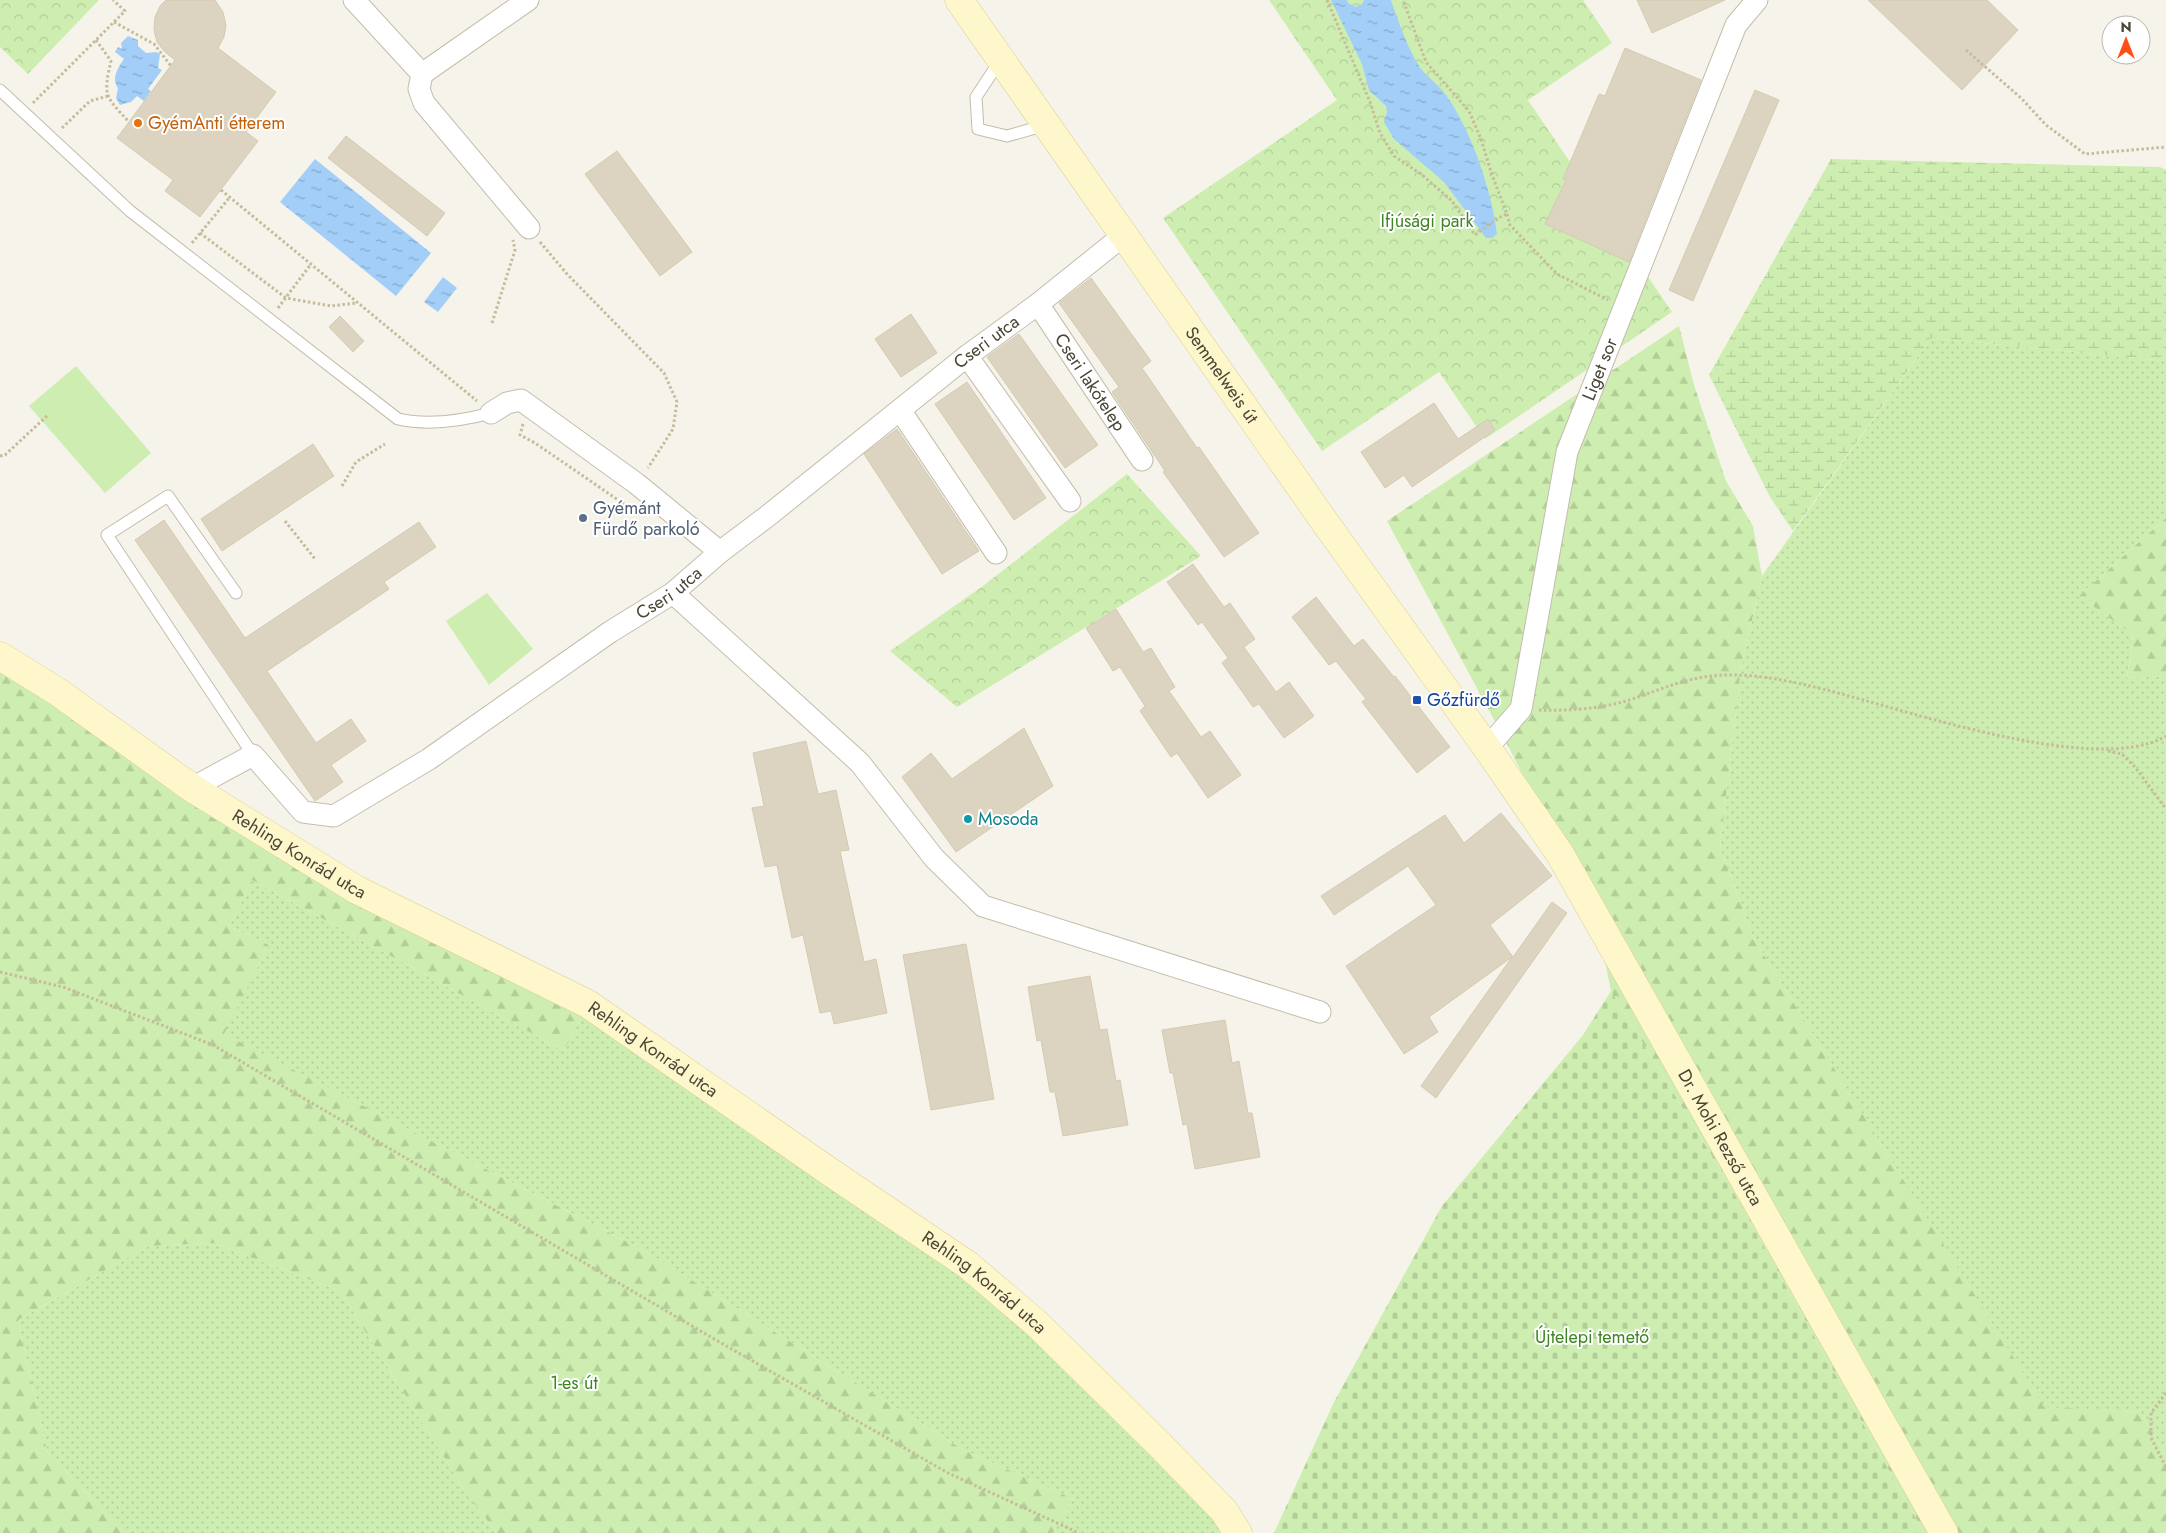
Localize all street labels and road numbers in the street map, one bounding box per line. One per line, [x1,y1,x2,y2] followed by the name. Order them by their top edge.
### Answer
[948,309,1025,375] street label: Cseri utca
[1179,321,1265,429] street label: Semmelweis út
[1048,328,1132,436] street label: Cseri lakótelep
[1576,333,1624,404] street label: Liget sor
[631,560,708,626] street label: Cseri utca
[227,803,370,905] street label: Rehling Konrád utca
[583,995,724,1104] street label: Rehling Konrád utca
[1671,1064,1769,1211] street label: Dr. Mohi Rezső utca
[916,1224,1053,1340] street label: Rehling Konrád utca

